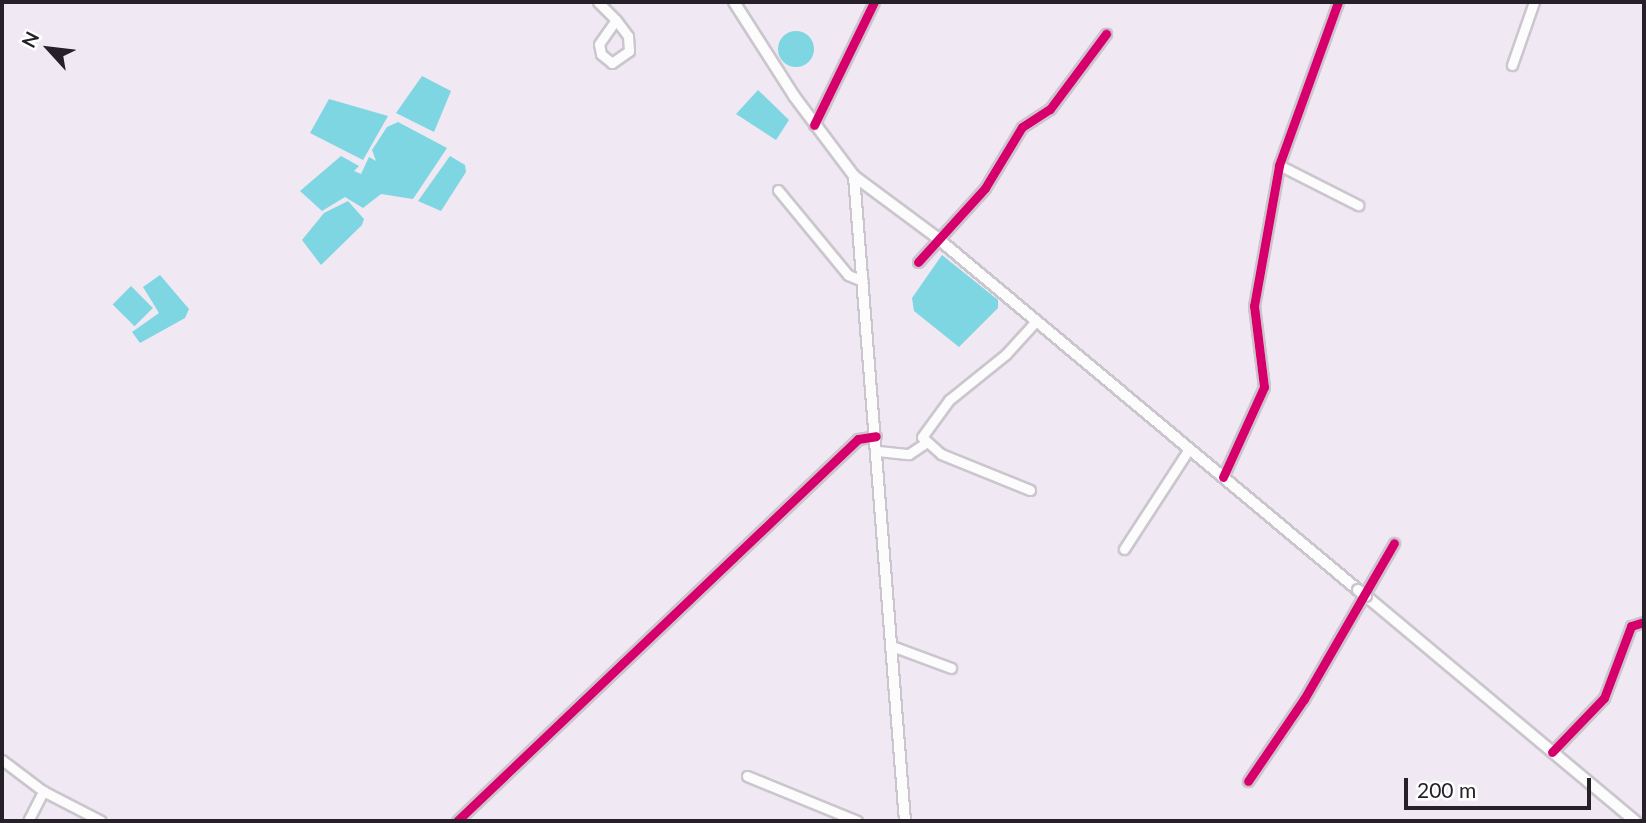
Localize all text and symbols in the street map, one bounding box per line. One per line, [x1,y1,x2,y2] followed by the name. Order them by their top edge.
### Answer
[14,14,84,84] north arrow
[16,28,43,51] text: N
[1408,764,1595,808] scale bar
[1417,777,1476,802] text: 200 m

